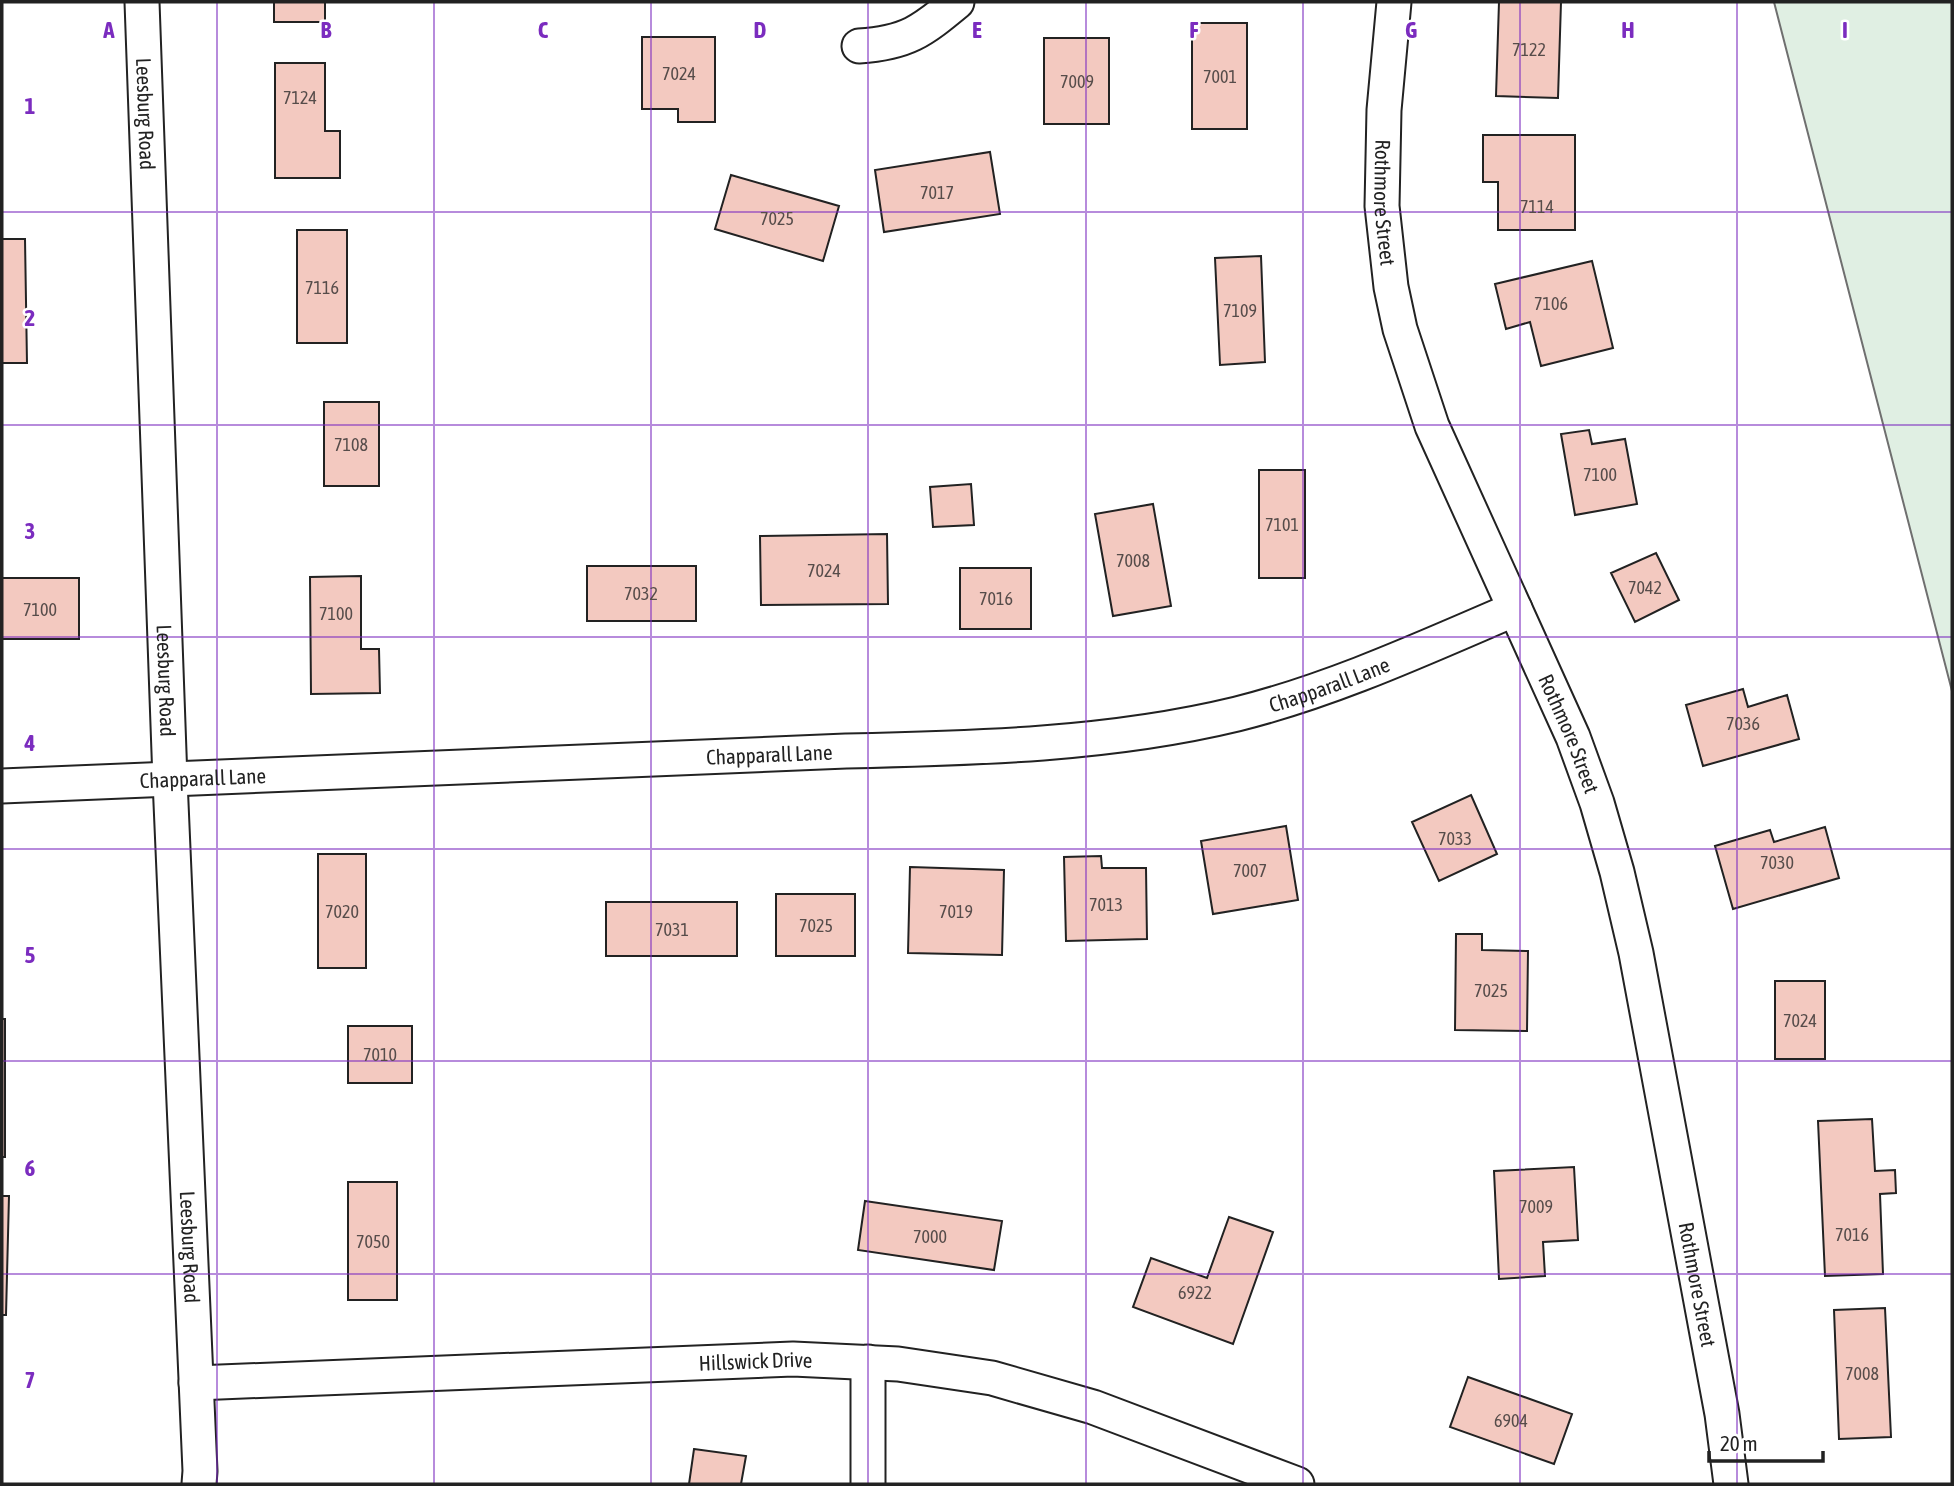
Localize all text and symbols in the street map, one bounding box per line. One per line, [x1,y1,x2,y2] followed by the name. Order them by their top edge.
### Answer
[102,17,115,43] text: A
[321,17,332,43] text: B
[538,17,549,43] text: C
[754,17,767,43] text: D
[972,17,982,43] text: E
[1189,17,1199,43] text: F
[1405,17,1417,43] text: G
[1621,17,1635,43] text: H
[1842,17,1848,43] text: I
[1512,39,1546,60] house number: 7122
[132,57,160,170] street label: Leesburg Road
[662,63,696,84] house number: 7024
[1203,66,1237,87] house number: 7001
[1060,71,1094,92] house number: 7009
[283,87,317,108] house number: 7124
[25,93,36,119] text: 1
[1370,139,1401,267] street label: Rothmore Street
[920,182,954,203] house number: 7017
[1520,196,1554,217] house number: 7114
[760,208,794,229] house number: 7025
[305,277,339,298] house number: 7116
[1534,293,1568,314] house number: 7106
[1223,300,1257,321] house number: 7109
[25,305,35,331] text: 2
[334,434,368,455] house number: 7108
[1583,464,1617,485] house number: 7100
[1265,514,1299,535] house number: 7101
[25,518,35,544] text: 3
[1116,550,1150,571] house number: 7008
[807,560,841,581] house number: 7024
[1628,577,1662,598] house number: 7042
[624,583,658,604] house number: 7032
[979,588,1013,609] house number: 7016
[23,599,57,620] house number: 7100
[319,603,353,624] house number: 7100
[152,624,180,737] street label: Leesburg Road
[1266,652,1393,717] street label: Chapparall Lane
[1534,670,1604,796] street label: Rothmore Street
[1726,713,1760,734] house number: 7036
[24,730,36,756] text: 4
[706,740,833,769] street label: Chapparall Lane
[139,763,266,792] street label: Chapparall Lane
[1438,828,1472,849] house number: 7033
[1760,852,1794,873] house number: 7030
[1233,860,1267,881] house number: 7007
[1089,894,1123,915] house number: 7013
[325,901,359,922] house number: 7020
[939,901,973,922] house number: 7019
[799,915,833,936] house number: 7025
[655,919,689,940] house number: 7031
[25,942,36,968] text: 5
[1474,980,1508,1001] house number: 7025
[1783,1010,1817,1031] house number: 7024
[363,1044,397,1065] house number: 7010
[25,1155,36,1181] text: 6
[176,1190,205,1304] street label: Leesburg Road
[1519,1196,1553,1217] house number: 7009
[1674,1220,1721,1349] street label: Rothmore Street
[1835,1224,1869,1245] house number: 7016
[913,1226,947,1247] house number: 7000
[356,1231,390,1252] house number: 7050
[1178,1282,1212,1303] house number: 6922
[698,1347,813,1375] street label: Hillswick Drive
[1845,1363,1879,1384] house number: 7008
[25,1367,35,1393] text: 7
[1494,1410,1528,1431] house number: 6904
[1709,1420,1823,1464] scale bar
[1720,1431,1758,1455] text: 20 m

